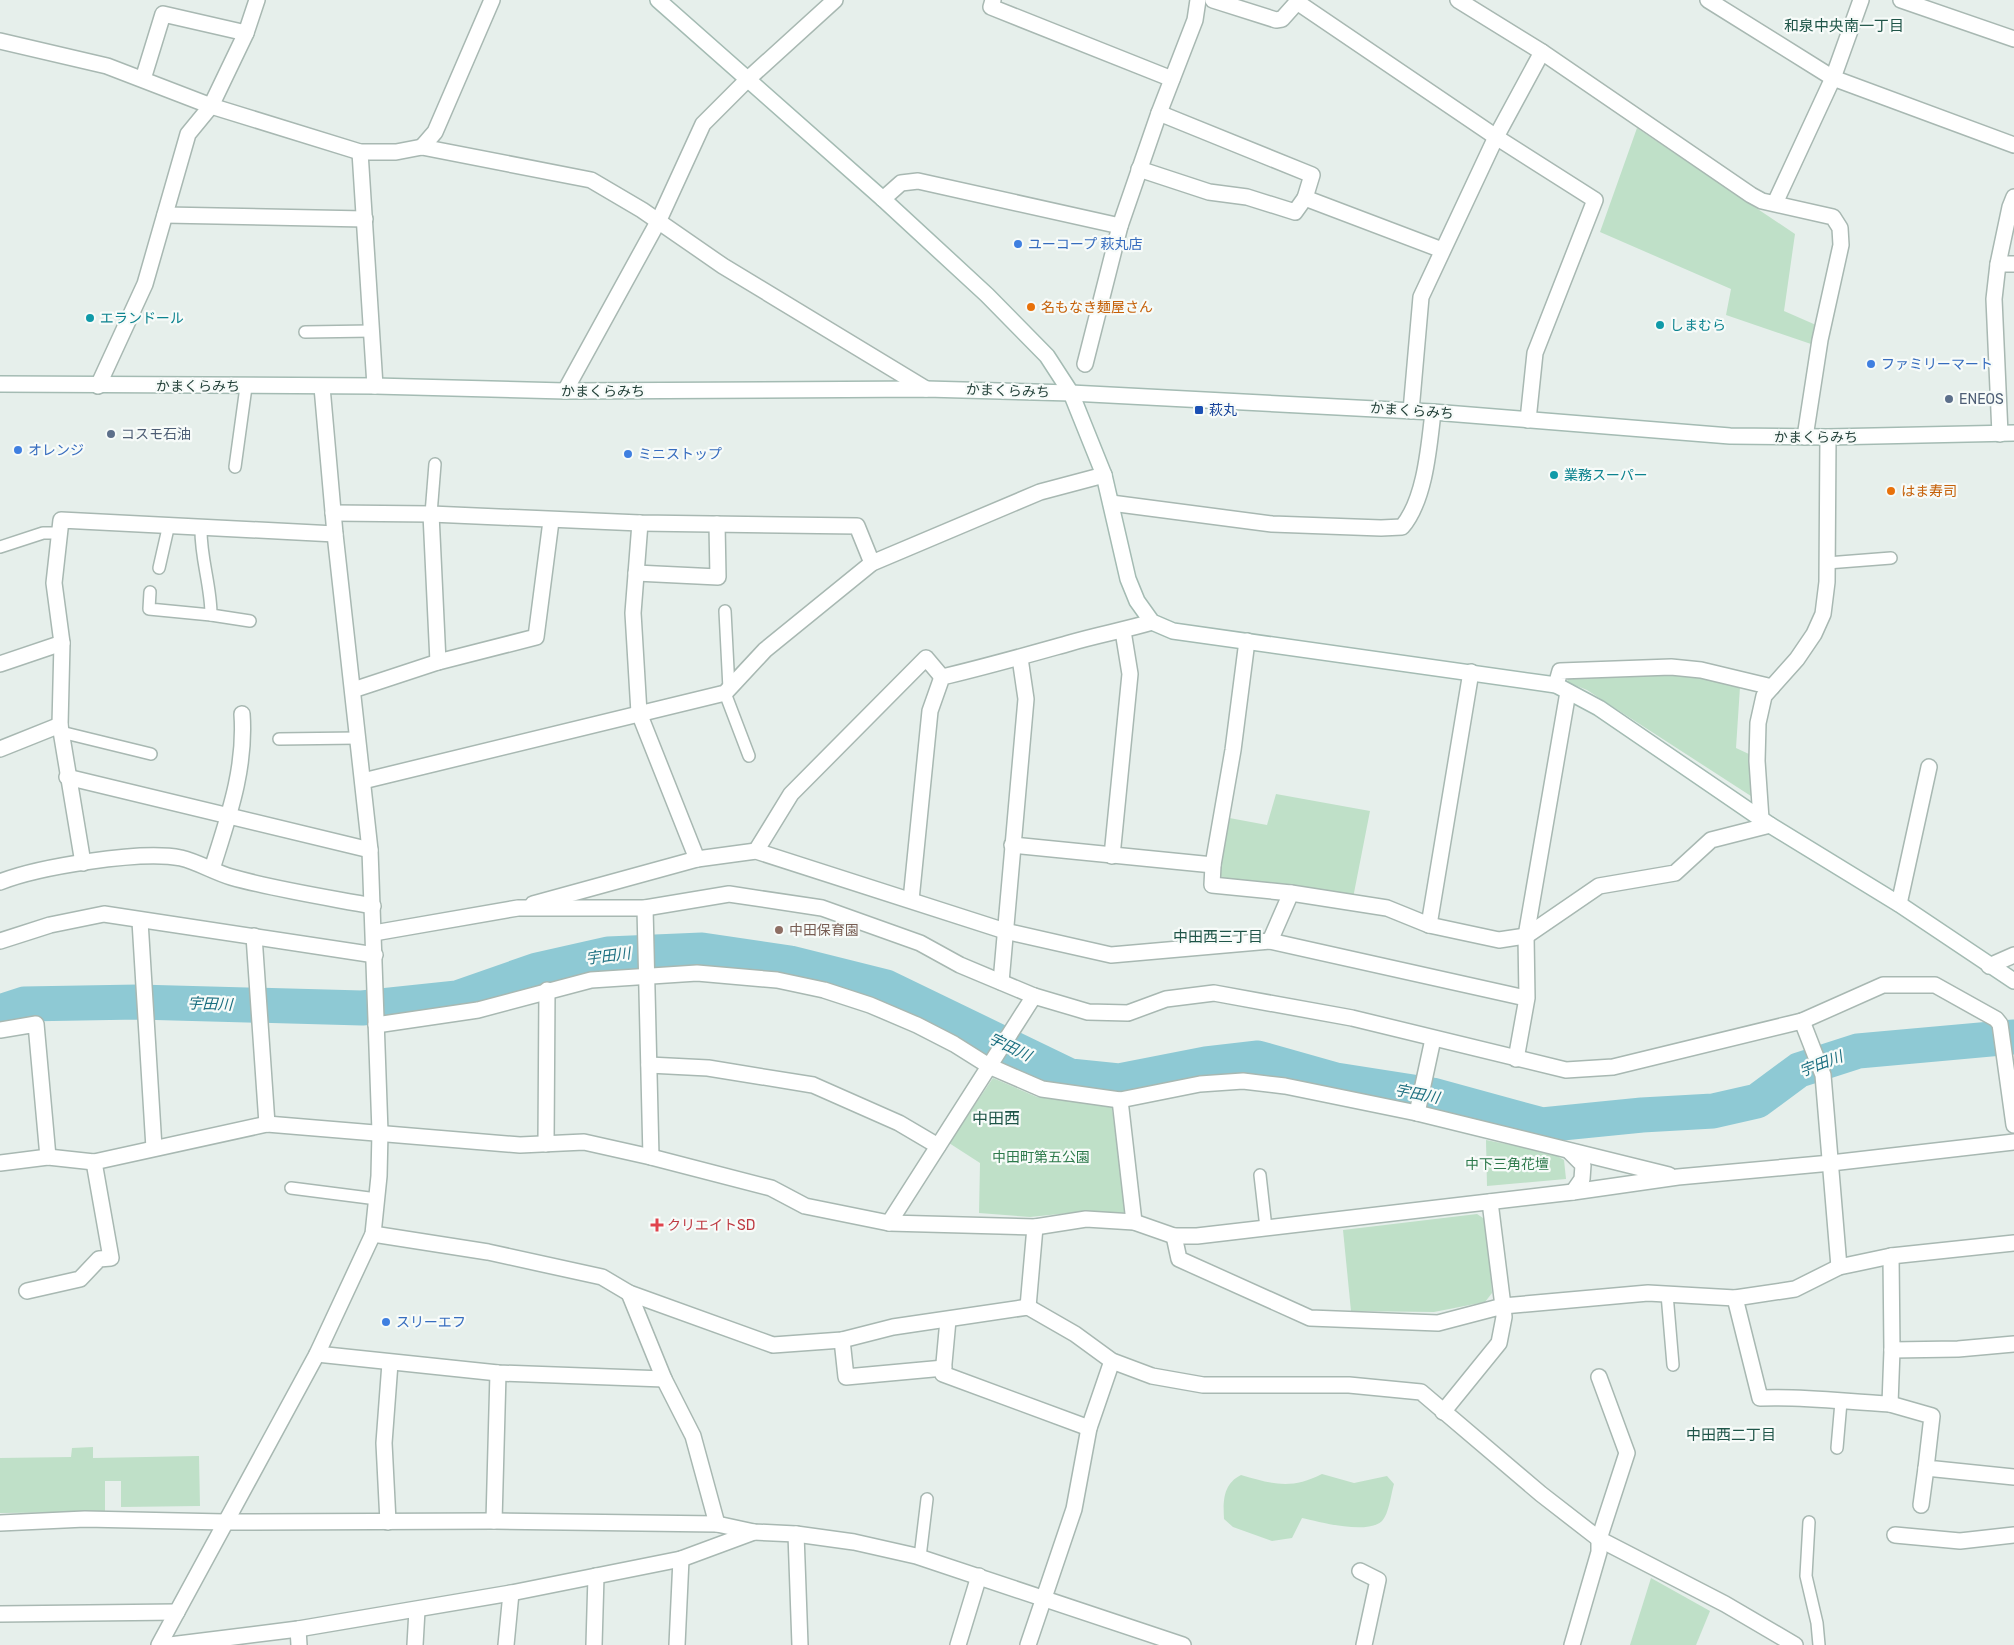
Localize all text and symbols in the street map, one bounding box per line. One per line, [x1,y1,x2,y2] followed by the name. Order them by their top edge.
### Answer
[1784,17,1904,35] district label: 和泉中央南一丁目
[1028,236,1143,253] place label: ユーコープ 萩丸店
[1012,238,1024,250] marker: ユーコープ 萩丸店
[1041,299,1153,316] place label: 名もなき麺屋さん
[1025,301,1037,313] marker: 名もなき麺屋さん
[100,310,184,327] place label: エランドール
[84,312,96,324] marker: エランドール
[1670,317,1726,334] place label: しまむら
[1654,319,1666,331] marker: しまむら
[1881,356,1993,373] place label: ファミリーマート
[1865,358,1877,370] marker: ファミリーマート
[156,378,240,395] street label: かまくらみち
[966,381,1050,401] street label: かまくらみち
[561,383,645,400] street label: かまくらみち
[1959,391,2004,408] place label: ENEOS
[1943,393,1955,405] marker: ENEOS
[1370,400,1454,422] street label: かまくらみち
[1209,402,1237,419] place label: 萩丸
[1193,404,1205,416] marker: 萩丸
[121,426,191,443] place label: コスモ石油
[105,428,117,440] marker: コスモ石油
[1774,429,1858,446] street label: かまくらみち
[28,442,84,459] place label: オレンジ
[12,444,24,456] marker: オレンジ
[638,446,722,463] place label: ミニストップ
[622,448,634,460] marker: ミニストップ
[1564,467,1648,484] place label: 業務スーパー
[1548,469,1560,481] marker: 業務スーパー
[1901,483,1957,500] place label: はま寿司
[1885,485,1897,497] marker: はま寿司
[789,922,859,939] place label: 中田保育園
[773,924,785,936] marker: 中田保育園
[1173,928,1263,946] district label: 中田西三丁目
[585,944,633,968] water label: 宇田川
[187,994,235,1014] water label: 宇田川
[986,1029,1036,1066] water label: 宇田川
[1797,1047,1847,1080] water label: 宇田川
[1393,1081,1443,1108] water label: 宇田川
[972,1109,1020,1128] district label: 中田西
[992,1149,1090,1166] park label: 中田町第五公園
[1465,1156,1549,1173] park label: 中下三角花壇
[667,1217,755,1234] place label: クリエイトSD
[651,1219,663,1231] marker: クリエイトSD
[396,1314,466,1331] place label: スリーエフ
[380,1316,392,1328] marker: スリーエフ
[1686,1426,1776,1444] district label: 中田西二丁目

